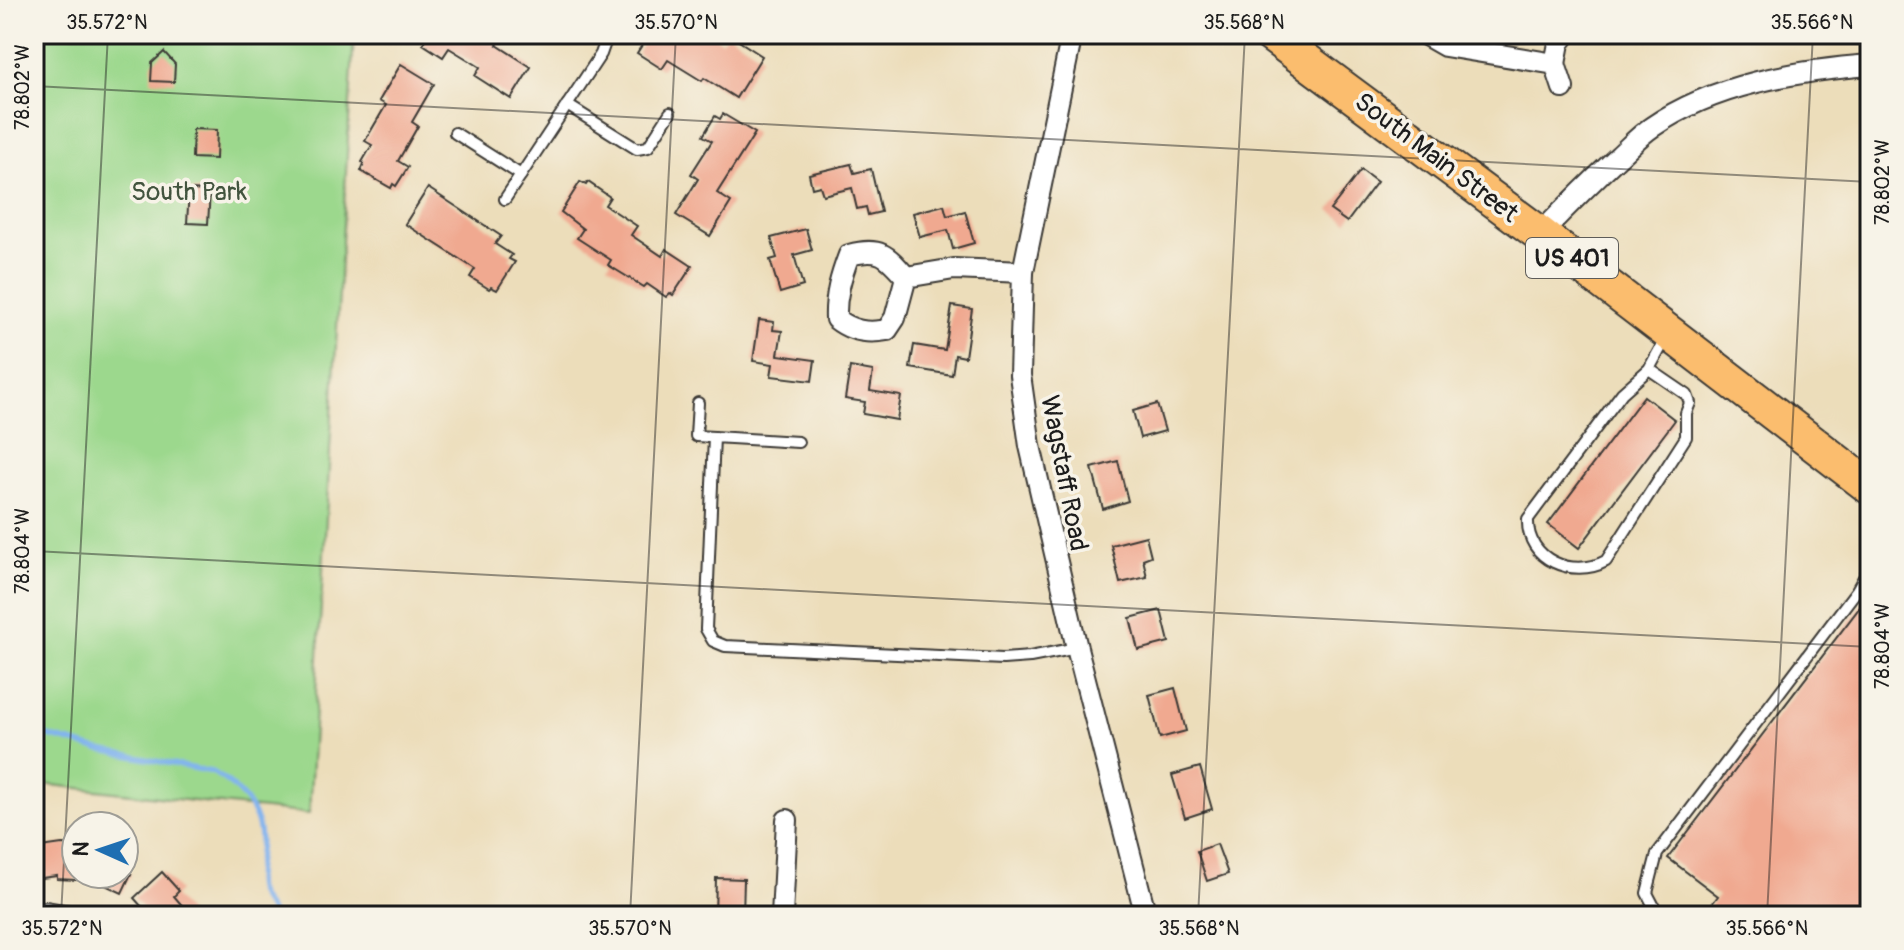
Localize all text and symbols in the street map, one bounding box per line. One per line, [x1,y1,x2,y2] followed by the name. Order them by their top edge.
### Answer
[66,10,148,35] text: 35.572°N
[634,10,718,35] text: 35.570°N
[1203,10,1285,35] text: 35.568°N
[1771,10,1853,35] text: 35.566°N
[10,44,35,130] text: 78.802°W
[1348,86,1525,230] street label: South Main Street
[1870,139,1895,225] text: 78.802°W
[131,176,247,208] park label: South Park
[1526,238,1618,278] road number: US 401
[1033,393,1095,554] street label: Wagstaff Road
[10,508,35,594] text: 78.804°W
[1870,603,1895,689] text: 78.804°W
[60,810,140,890] north arrow
[67,841,95,857] text: N
[21,916,103,941] text: 35.572°N
[588,916,672,941] text: 35.570°N
[1158,916,1240,941] text: 35.568°N
[1726,916,1808,941] text: 35.566°N

